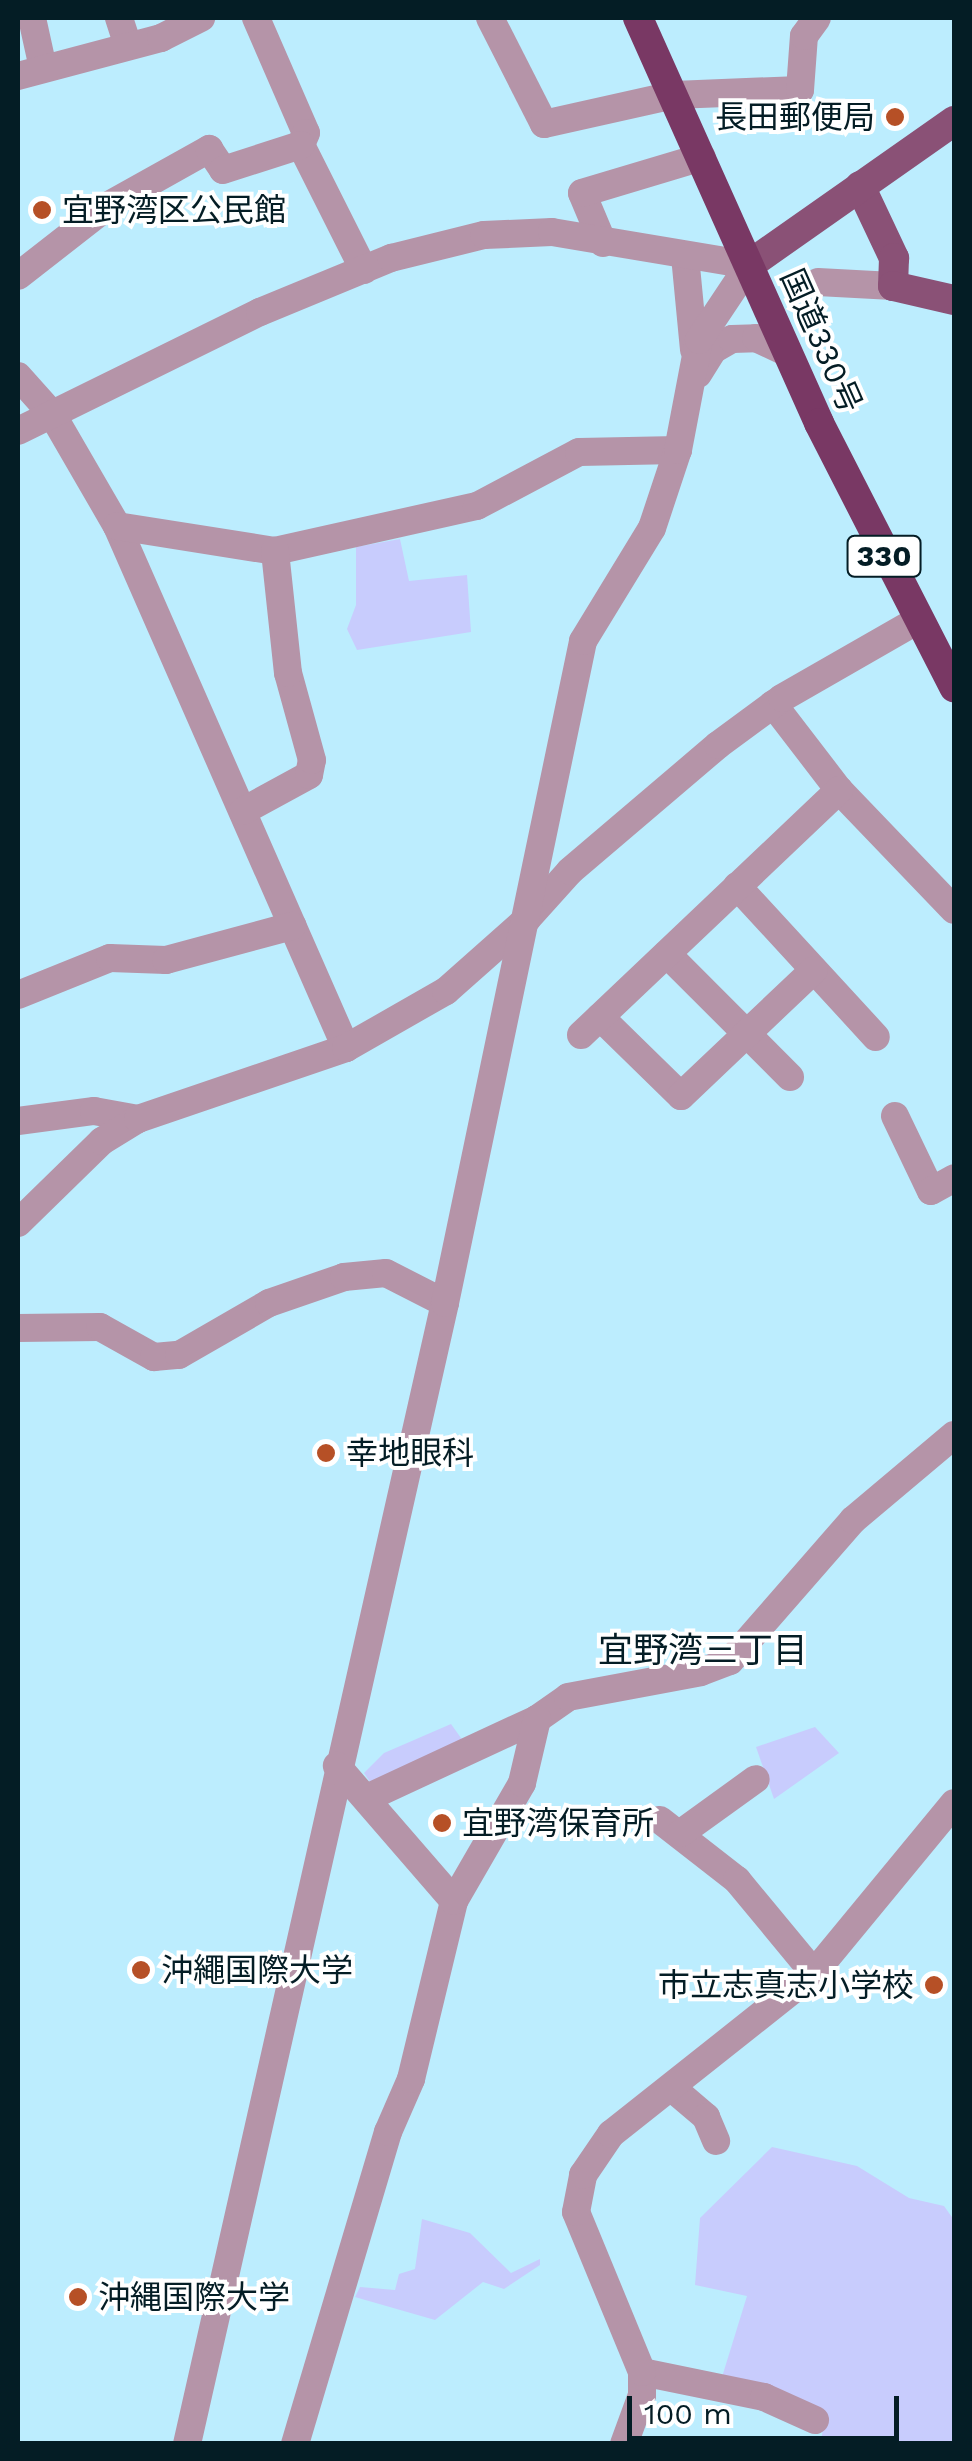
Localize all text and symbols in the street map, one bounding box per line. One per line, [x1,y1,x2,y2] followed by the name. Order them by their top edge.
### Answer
[715,98,875,136] place label: 長田郵便局
[884,106,906,128] marker: 長田郵便局
[62,191,286,229] place label: 宜野湾区公民館
[31,199,53,221] marker: 宜野湾区公民館
[772,263,870,419] street label: 国道330号
[846,531,922,581] road number: 330
[346,1434,474,1472] place label: 幸地眼科
[315,1442,337,1464] marker: 幸地眼科
[598,1629,808,1671] district label: 宜野湾三丁目
[462,1804,654,1842] place label: 宜野湾保育所
[431,1812,453,1834] marker: 宜野湾保育所
[161,1951,353,1989] place label: 沖繩国際大学
[130,1959,152,1981] marker: 沖繩国際大学
[658,1966,914,2004] place label: 市立志真志小学校
[923,1974,945,1996] marker: 市立志真志小学校
[98,2278,290,2316] place label: 沖縄国際大学
[67,2286,89,2308] marker: 沖縄国際大学
[632,2376,904,2438] scale bar
[644,2396,732,2431] text: 100 m

